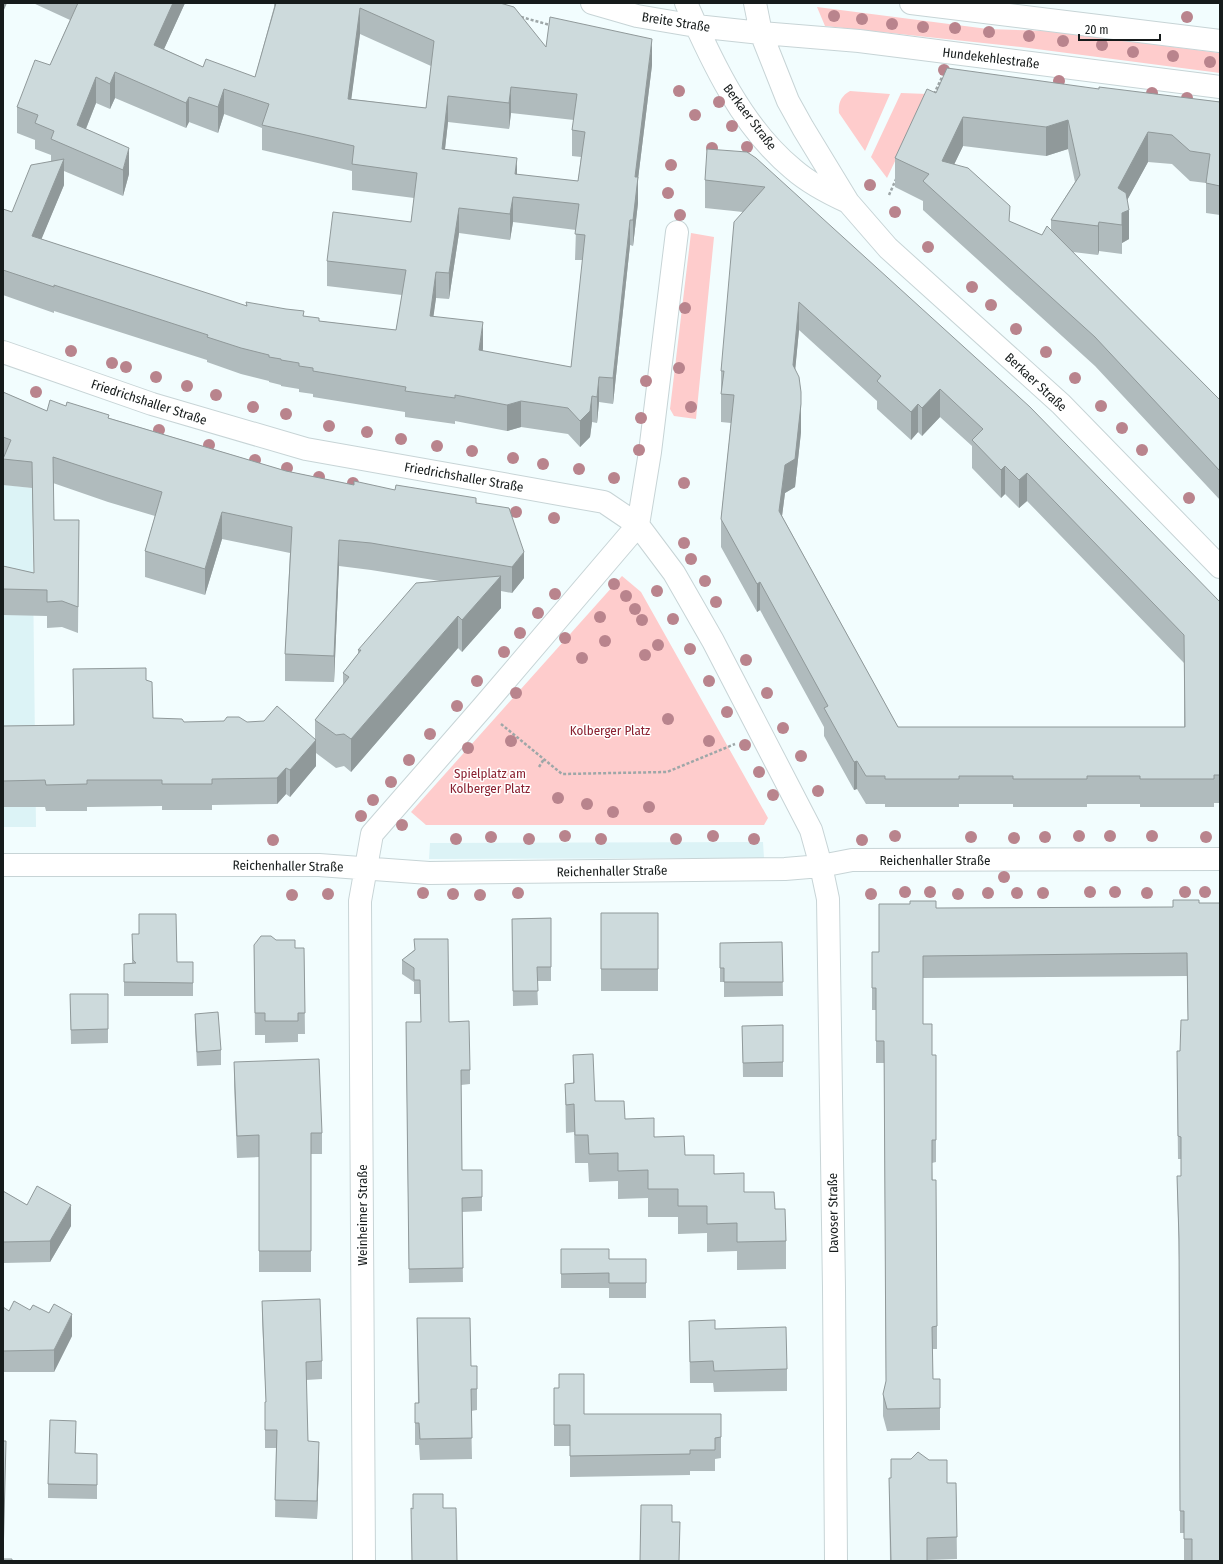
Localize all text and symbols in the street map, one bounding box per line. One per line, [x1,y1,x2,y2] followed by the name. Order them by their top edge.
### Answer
[641,9,711,35] street label: Breite Straße
[1079,16,1160,42] scale bar
[1085,23,1109,37] text: 20 m
[942,45,1040,71] street label: Hundekehlestraße
[720,81,780,153] street label: Berkaer Straße
[1002,350,1070,414] street label: Berkaer Straße
[89,376,209,428] street label: Friedrichshaller Straße
[403,459,525,495] street label: Friedrichshaller Straße
[570,723,650,738] park label: Kolberger Platz
[450,766,530,796] park label: Spielplatz am Kolberger Platz
[880,853,990,868] street label: Reichenhaller Straße
[232,858,344,874] street label: Reichenhaller Straße
[556,863,668,879] street label: Reichenhaller Straße
[355,1164,370,1266] street label: Weinheimer Straße
[825,1173,841,1253] street label: Davoser Straße

